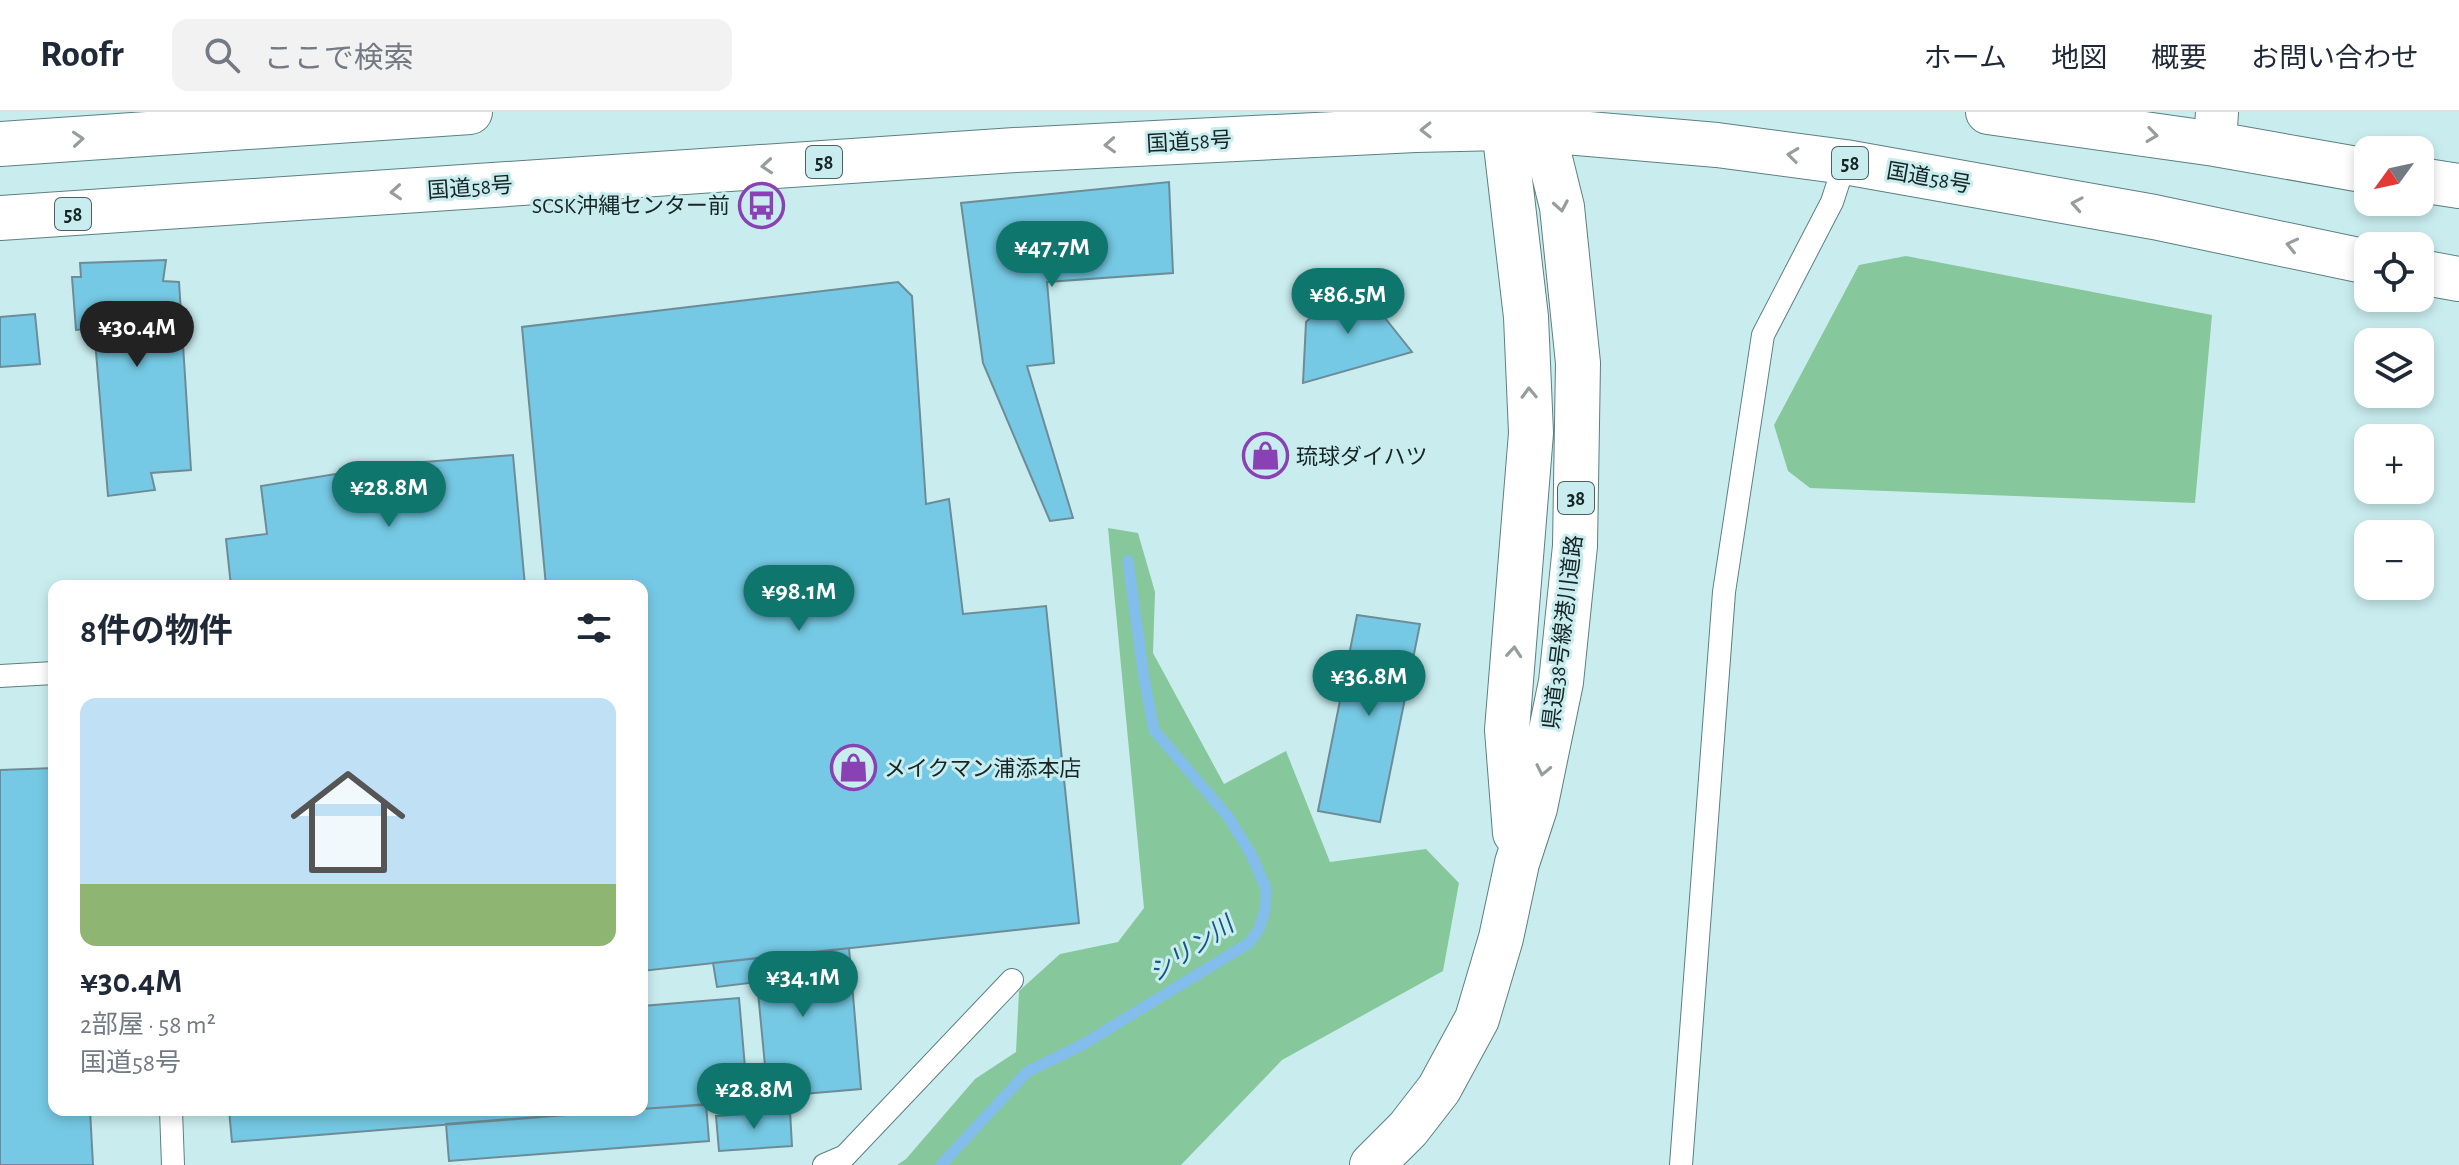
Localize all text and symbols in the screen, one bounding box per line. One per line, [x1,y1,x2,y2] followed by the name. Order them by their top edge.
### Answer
[172,19,732,91] search box
[200,33,244,77] icon: search
[40,36,124,74] text: Roofr
[264,44,414,74] text: ここで検索
[1924,45,2007,73] text: ホーム
[2051,45,2107,73] text: 地図
[2151,45,2207,73] text: 概要
[2251,45,2419,73] text: お問い合わせ
[1419,121,1432,139] one-way arrow
[2145,126,2159,143] one-way arrow
[1146,128,1232,155] street label: 国道58号
[72,131,85,148] one-way arrow
[1103,136,1116,153] one-way arrow
[2354,136,2434,216] north arrow
[2354,136,2434,600] map controls
[806,146,842,178] road number: 58
[1786,147,1800,164] one-way arrow
[1832,147,1868,179] road number: 58
[760,157,773,174] one-way arrow
[1885,159,1973,196] street label: 国道58号
[427,173,514,202] street label: 国道58号
[737,181,785,229] bus stop icon: SCSK沖縄センター前
[389,183,402,200] one-way arrow
[532,194,730,217] place label: SCSK沖縄センター前
[2070,196,2084,213] one-way arrow
[55,198,91,230] road number: 58
[1551,199,1568,213] one-way arrow
[987,221,1117,289] pin: ¥47.7M
[2354,232,2434,312] button: locate
[1014,234,1090,260] text: ¥47.7M
[2286,238,2299,255] one-way arrow
[1283,268,1413,336] pin: ¥86.5M
[1310,281,1386,307] text: ¥86.5M
[72,301,202,369] pin: ¥30.4M
[98,314,176,340] text: ¥30.4M
[2354,328,2434,408] button: layers
[1521,386,1538,399] one-way arrow
[2354,424,2434,504] button: +
[1241,432,1289,480] shop icon: 琉球ダイハツ
[1296,445,1428,468] place label: 琉球ダイハツ
[324,461,454,529] pin: ¥28.8M
[350,474,428,500] text: ¥28.8M
[1558,482,1594,514] road number: 38
[2354,520,2434,600] button: −
[1539,534,1586,730] street label: 県道38号線港川道路
[734,565,864,633] pin: ¥98.1M
[761,578,837,604] text: ¥98.1M
[572,606,616,650] icon: filters
[80,615,233,649] text: 8件の物件
[1505,645,1522,658] one-way arrow
[1304,650,1434,718] pin: ¥36.8M
[1331,663,1407,689] text: ¥36.8M
[829,744,877,792] shop icon: メイクマン浦添本店
[276,750,420,894] icon: home
[884,757,1082,780] place label: メイクマン浦添本店
[1535,763,1552,777] one-way arrow
[1145,911,1241,987] water label: シリン川
[738,951,868,1019] pin: ¥34.1M
[766,964,840,990] text: ¥34.1M
[80,965,182,999] text: ¥30.4M
[80,1012,216,1038] text: 2部屋 · 58 m²
[80,1050,181,1076] text: 国道58号
[689,1063,819,1131] pin: ¥28.8M
[715,1076,793,1102] text: ¥28.8M

